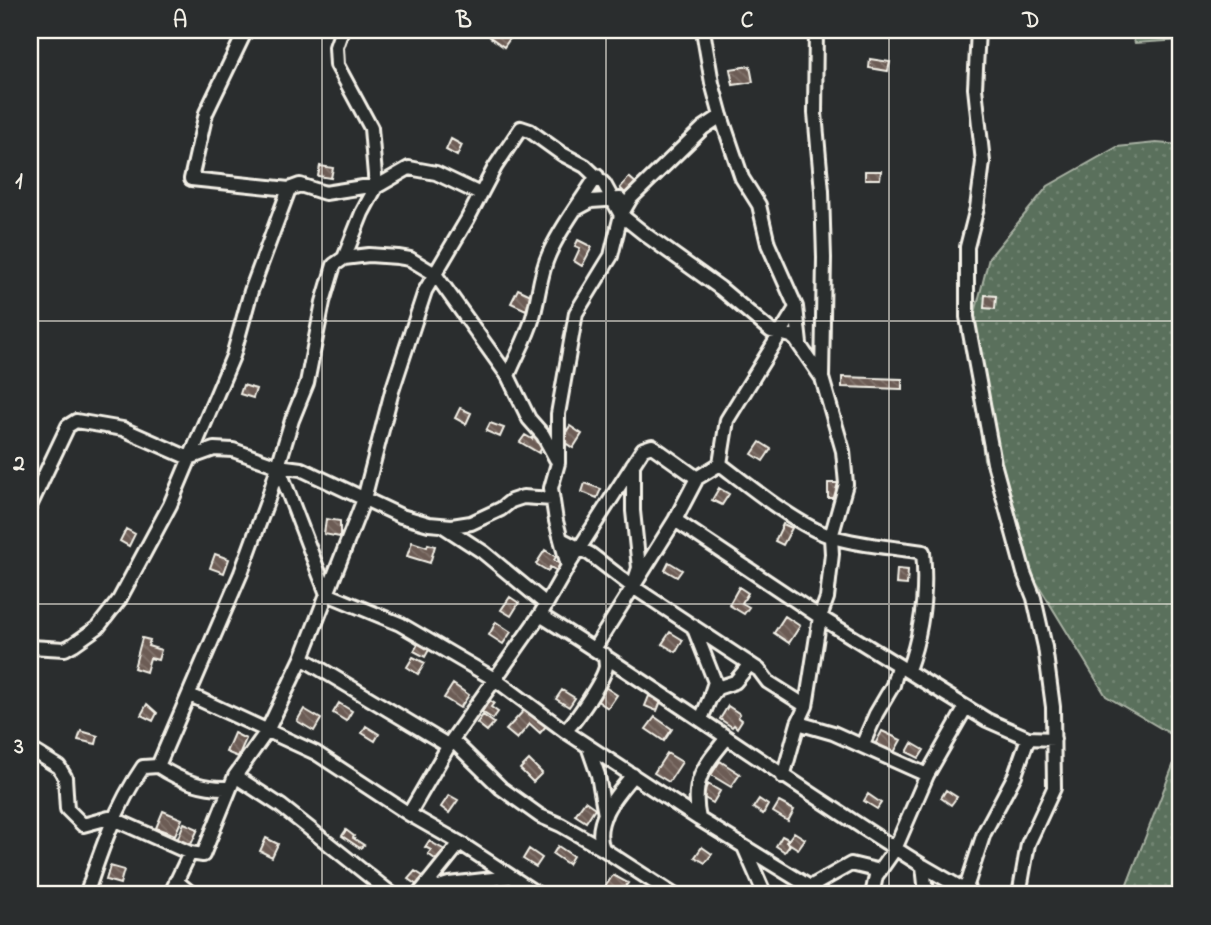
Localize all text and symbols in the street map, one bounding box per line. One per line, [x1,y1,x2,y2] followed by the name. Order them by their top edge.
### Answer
[173,5,187,38] text: A
[455,5,472,38] text: B
[741,5,754,38] text: C
[1022,5,1039,38] text: D
[15,166,23,199] text: 1
[12,448,25,481] text: 2
[13,731,24,764] text: 3

